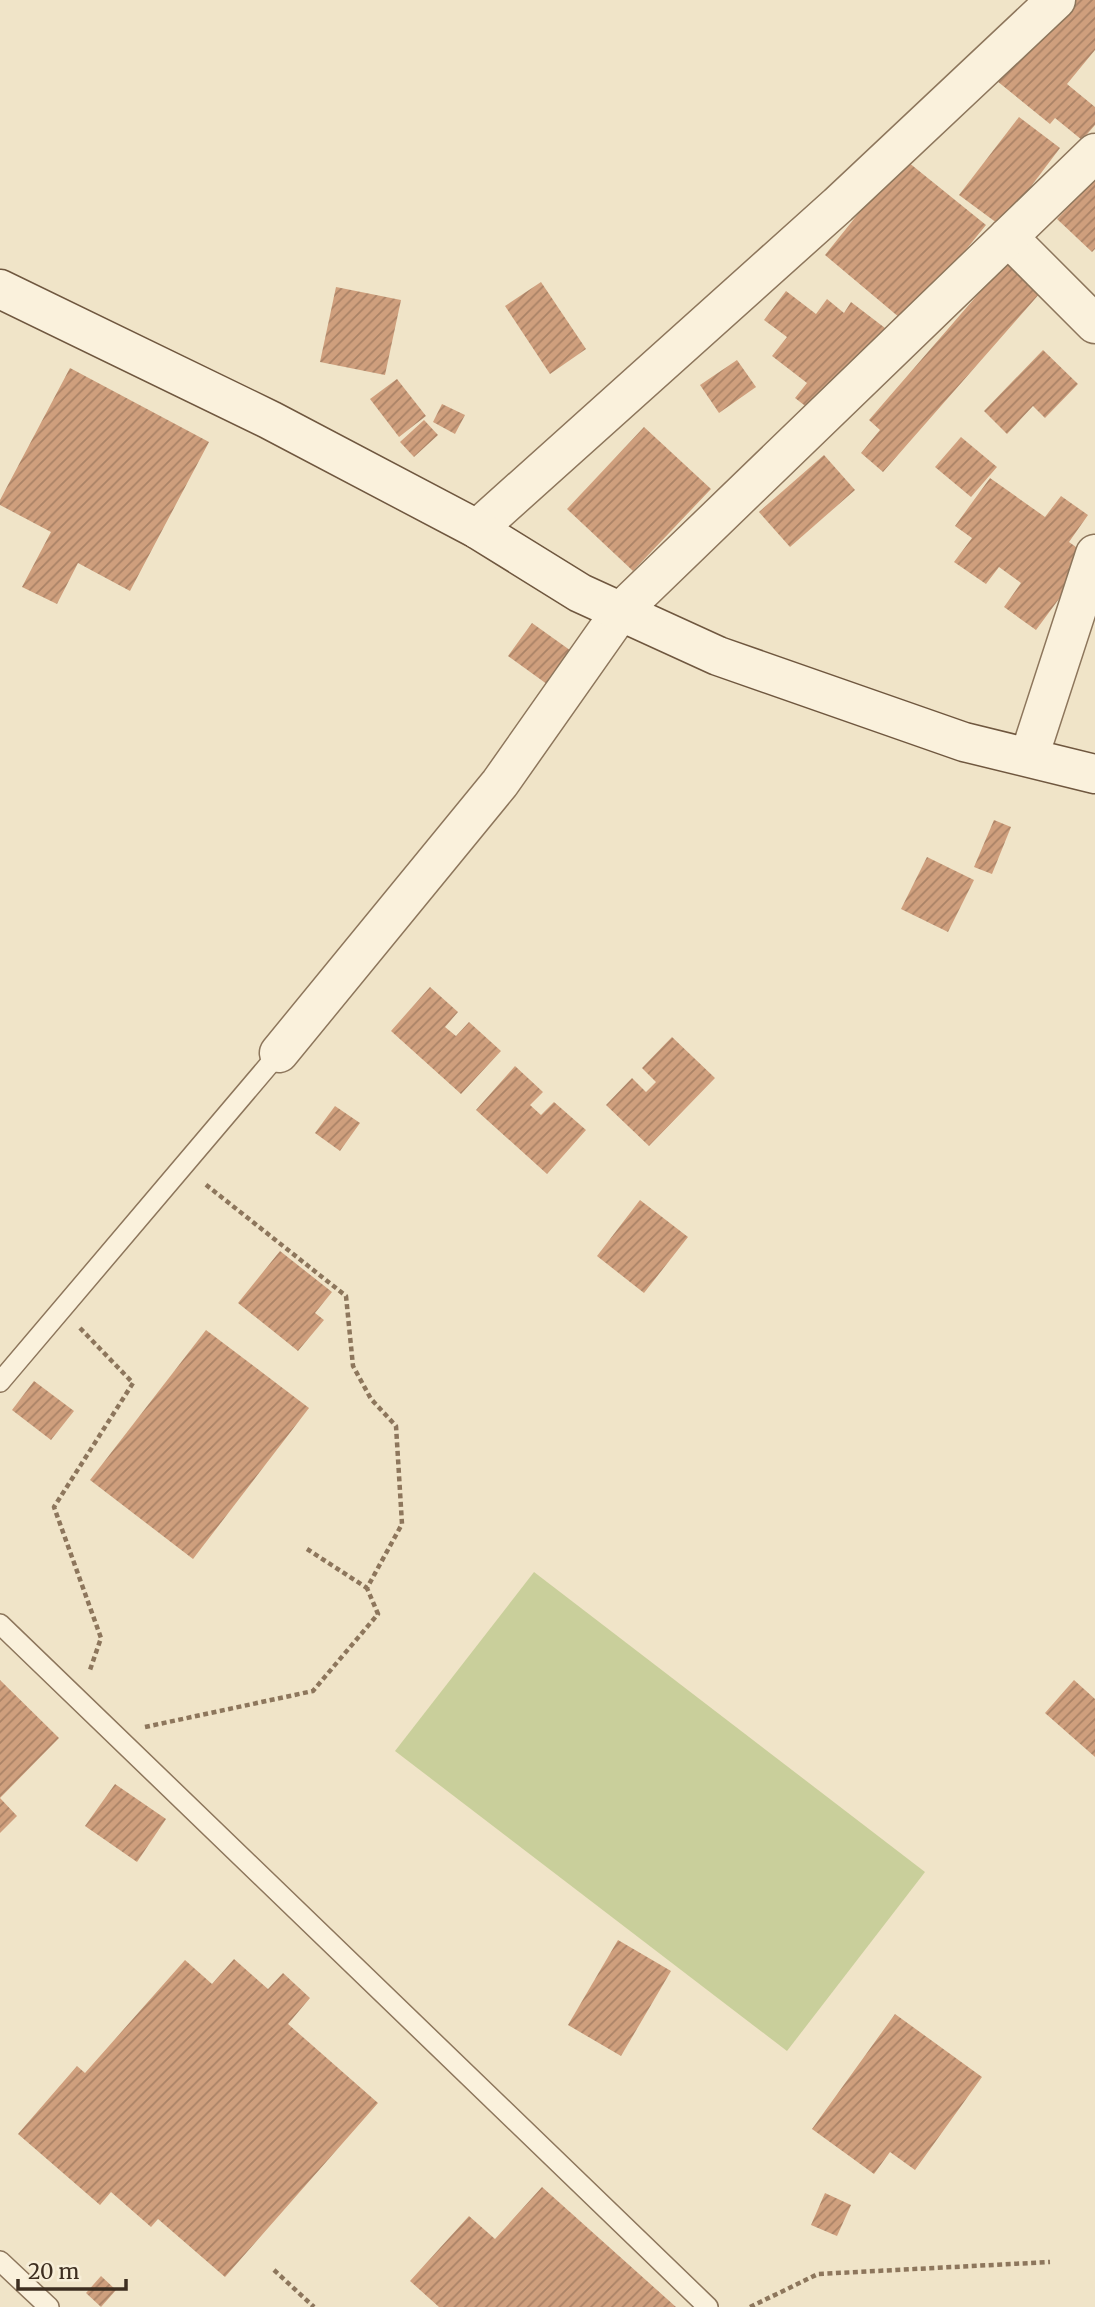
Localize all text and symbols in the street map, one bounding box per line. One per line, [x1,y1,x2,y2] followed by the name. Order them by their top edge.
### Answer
[18,2248,126,2292] scale bar
[28,2258,80,2285] text: 20 m

